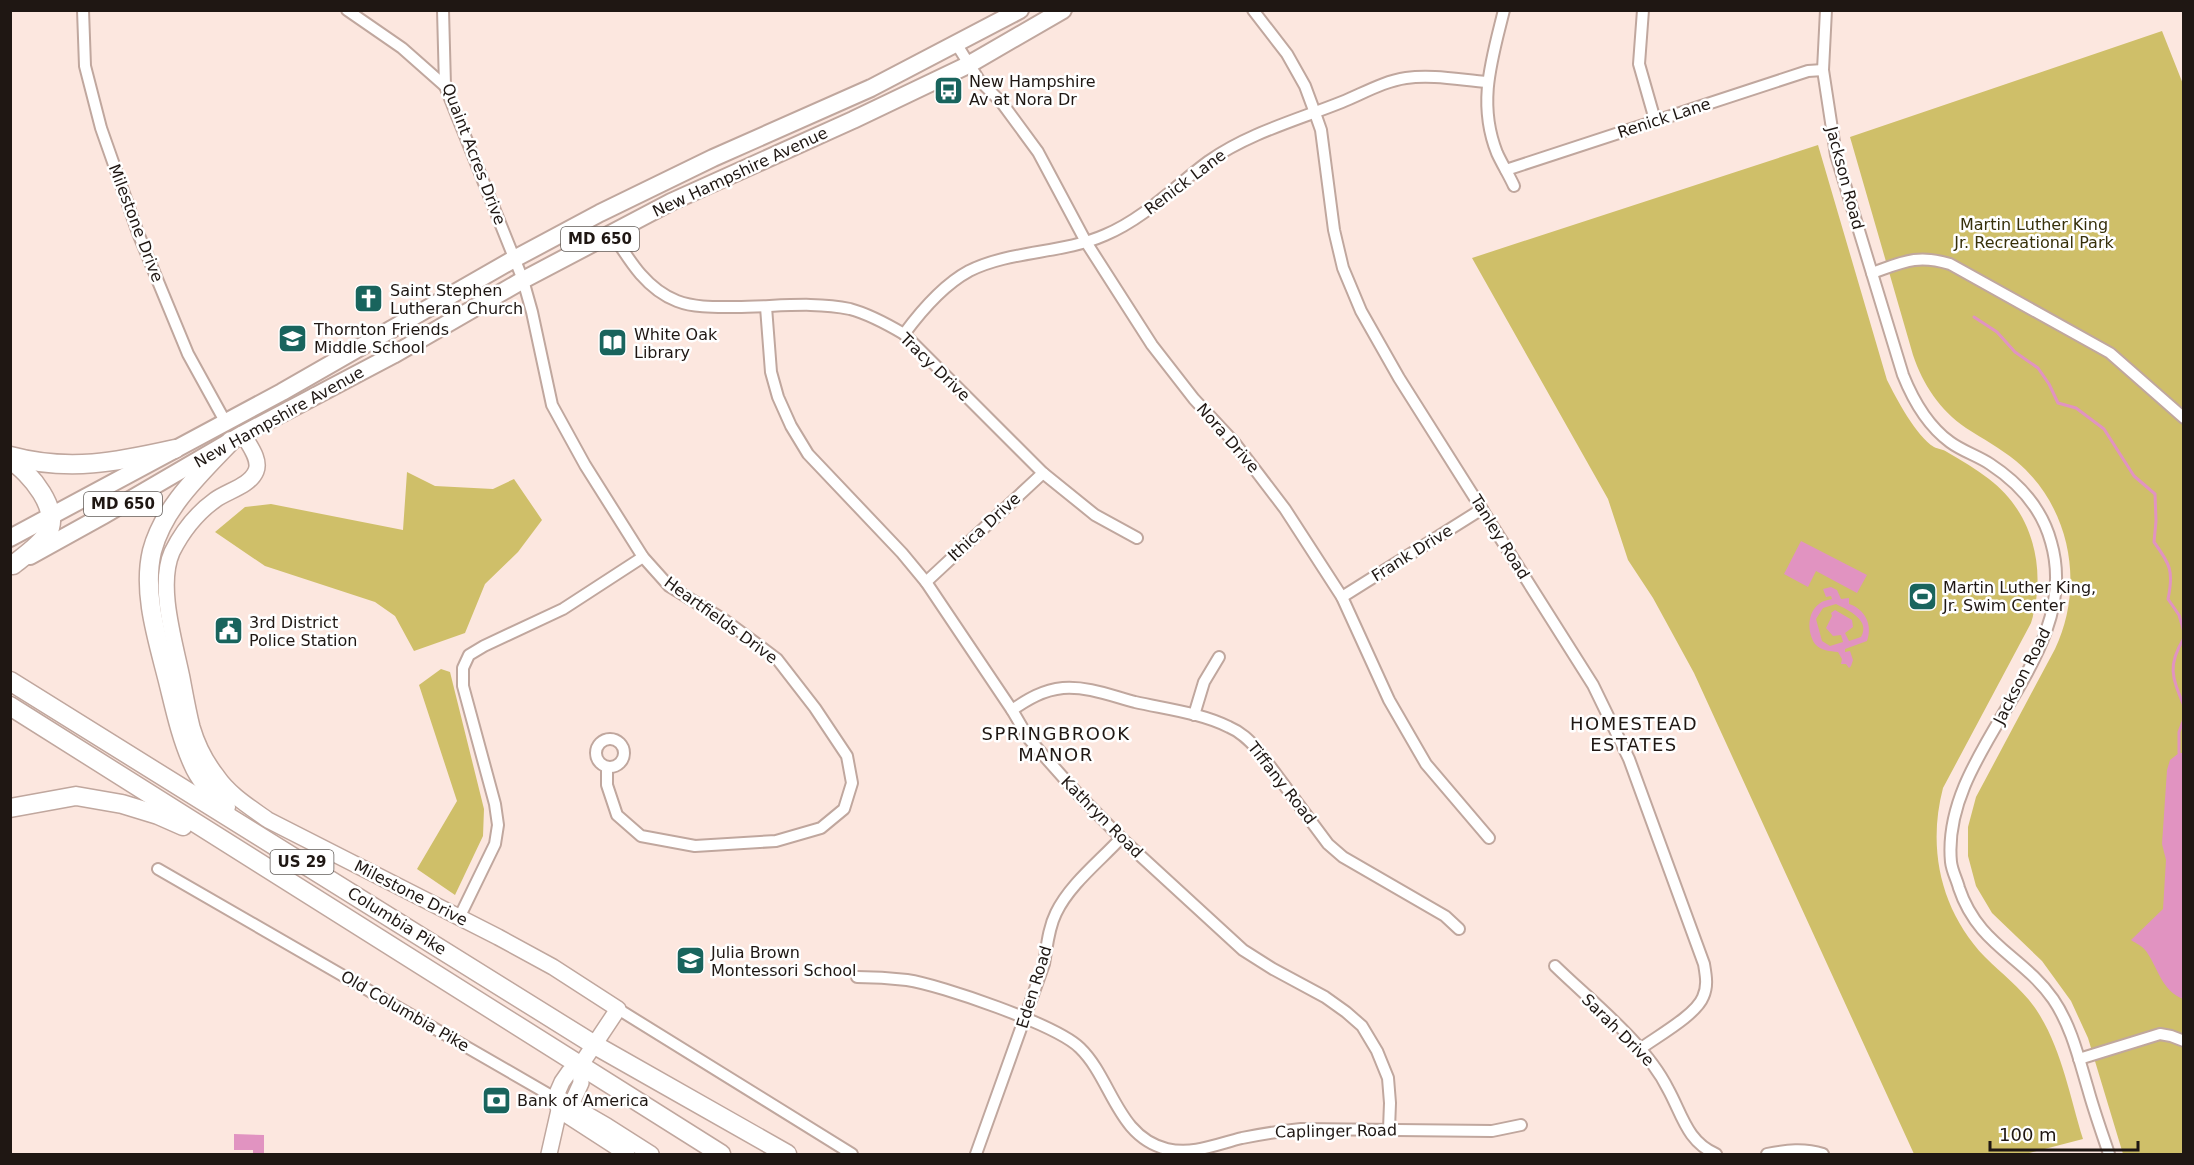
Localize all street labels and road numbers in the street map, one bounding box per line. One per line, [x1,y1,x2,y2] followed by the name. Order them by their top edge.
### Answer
[438,81,510,227] street label: Quaint Acres Drive
[1615,94,1713,142] street label: Renick Lane
[649,123,831,221] street label: New Hampshire Avenue
[1822,123,1868,232] street label: Jackson Road
[1141,145,1229,219] street label: Renick Lane
[105,161,167,285] street label: Milestone Drive
[561,227,639,251] road number: MD 650
[895,328,974,405] street label: Tracy Drive
[191,362,367,472] street label: New Hampshire Avenue
[1193,399,1263,477] street label: Nora Drive
[944,489,1024,565] street label: Ithica Drive
[1466,490,1534,583] street label: Tanley Road
[84,492,162,516] road number: MD 650
[1368,521,1456,585] street label: Frank Drive
[661,573,781,667] street label: Heartfields Drive
[1989,624,2055,728] street label: Jackson Road
[1243,737,1320,828] street label: Tiffany Road
[1057,772,1147,862] street label: Kathryn Road
[270,850,334,874] road number: US 29
[351,856,471,930] street label: Milestone Drive
[344,883,450,959] street label: Columbia Pike
[1012,943,1056,1031] street label: Eden Road
[337,966,473,1056] street label: Old Columbia Pike
[1578,990,1658,1070] street label: Sarah Drive
[1275,1120,1397,1142] street label: Caplinger Road

